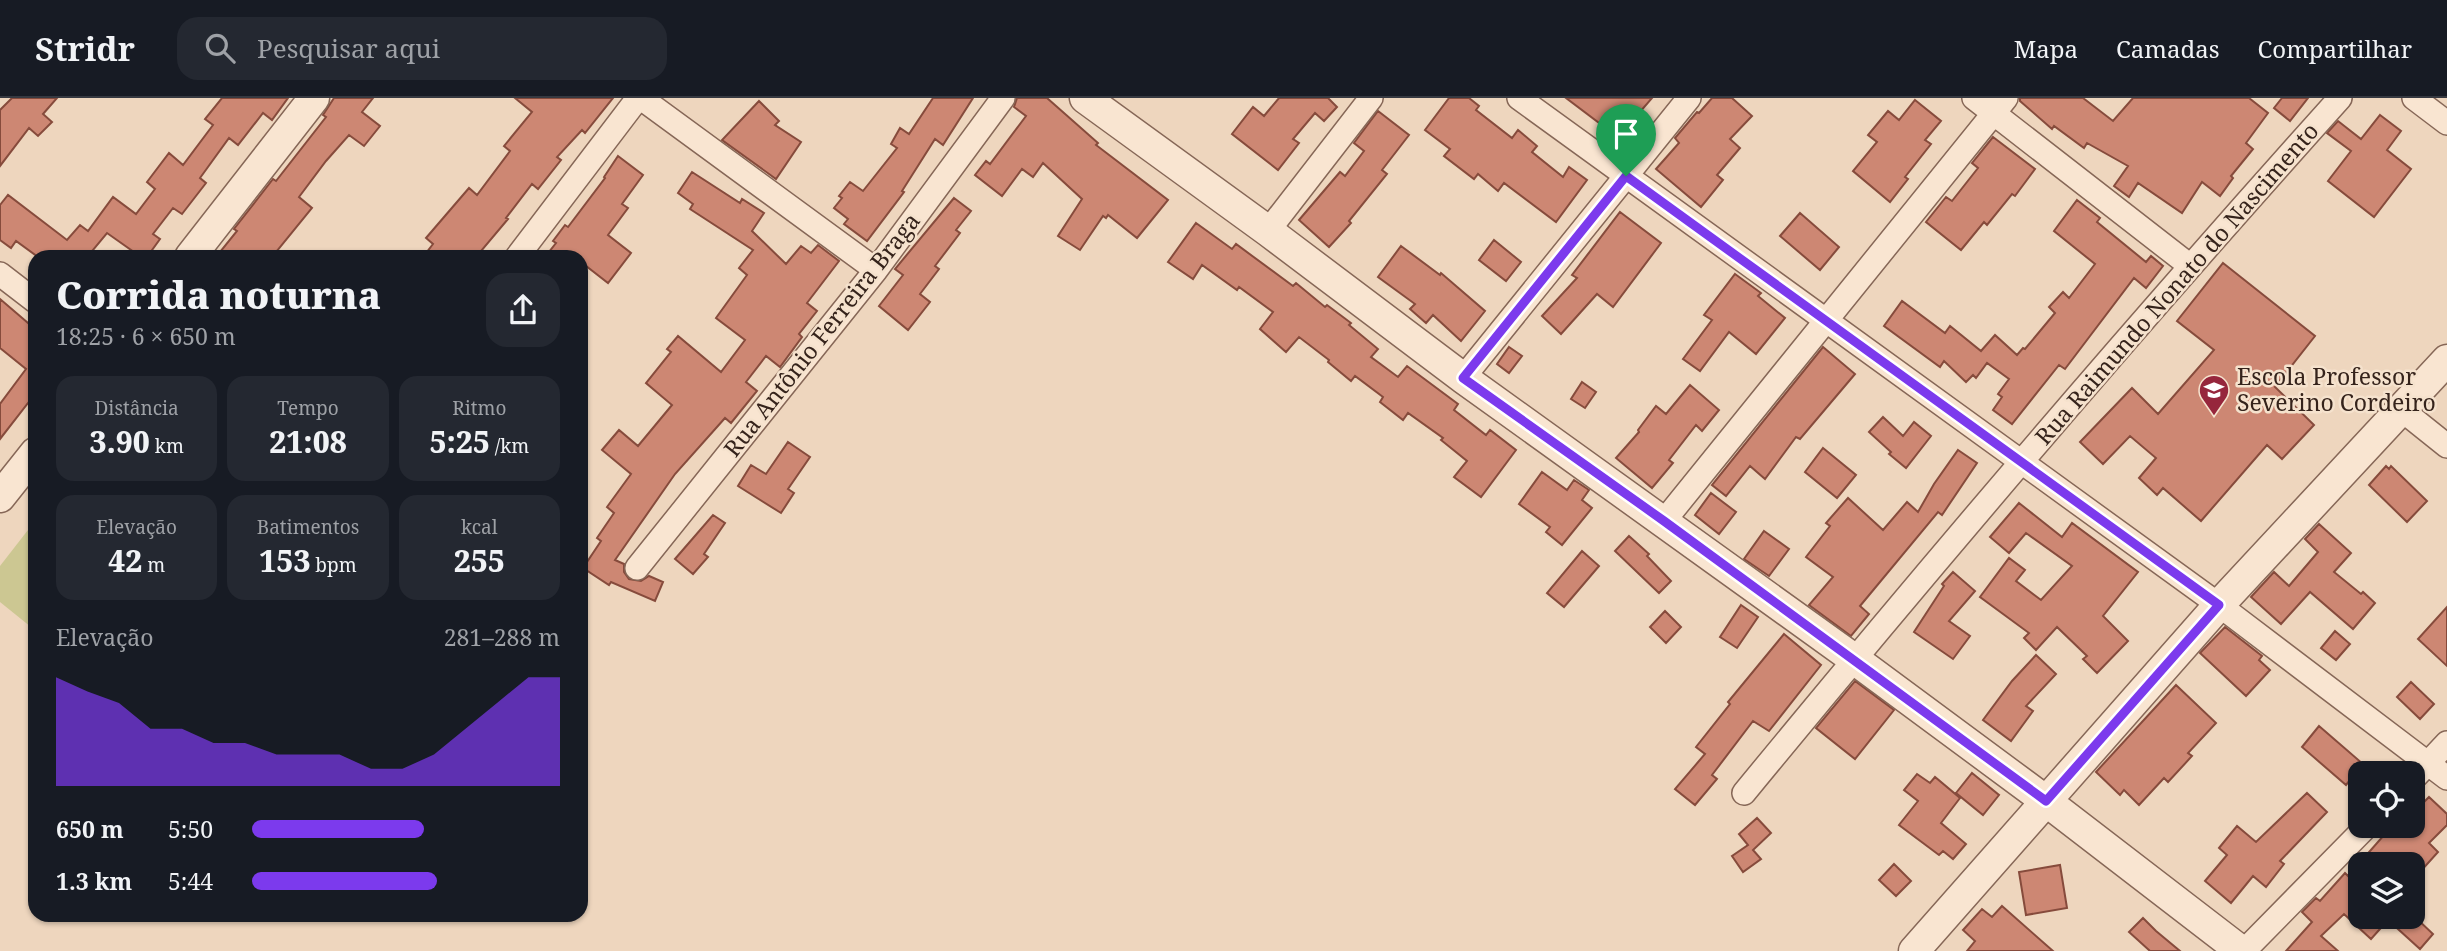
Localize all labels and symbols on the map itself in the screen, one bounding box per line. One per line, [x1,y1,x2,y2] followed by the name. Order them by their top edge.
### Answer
[1596,104,1656,176] pin
[2027,115,2325,451] street label: Rua Raimundo Nonato do Nascimento
[716,206,927,463] street label: Rua Antônio Ferreira Braga
[2237,360,2436,418] place label: Escola Professor Severino Cordeiro
[2197,373,2231,417] school or university icon: Escola Professor Severino Cordeiro

